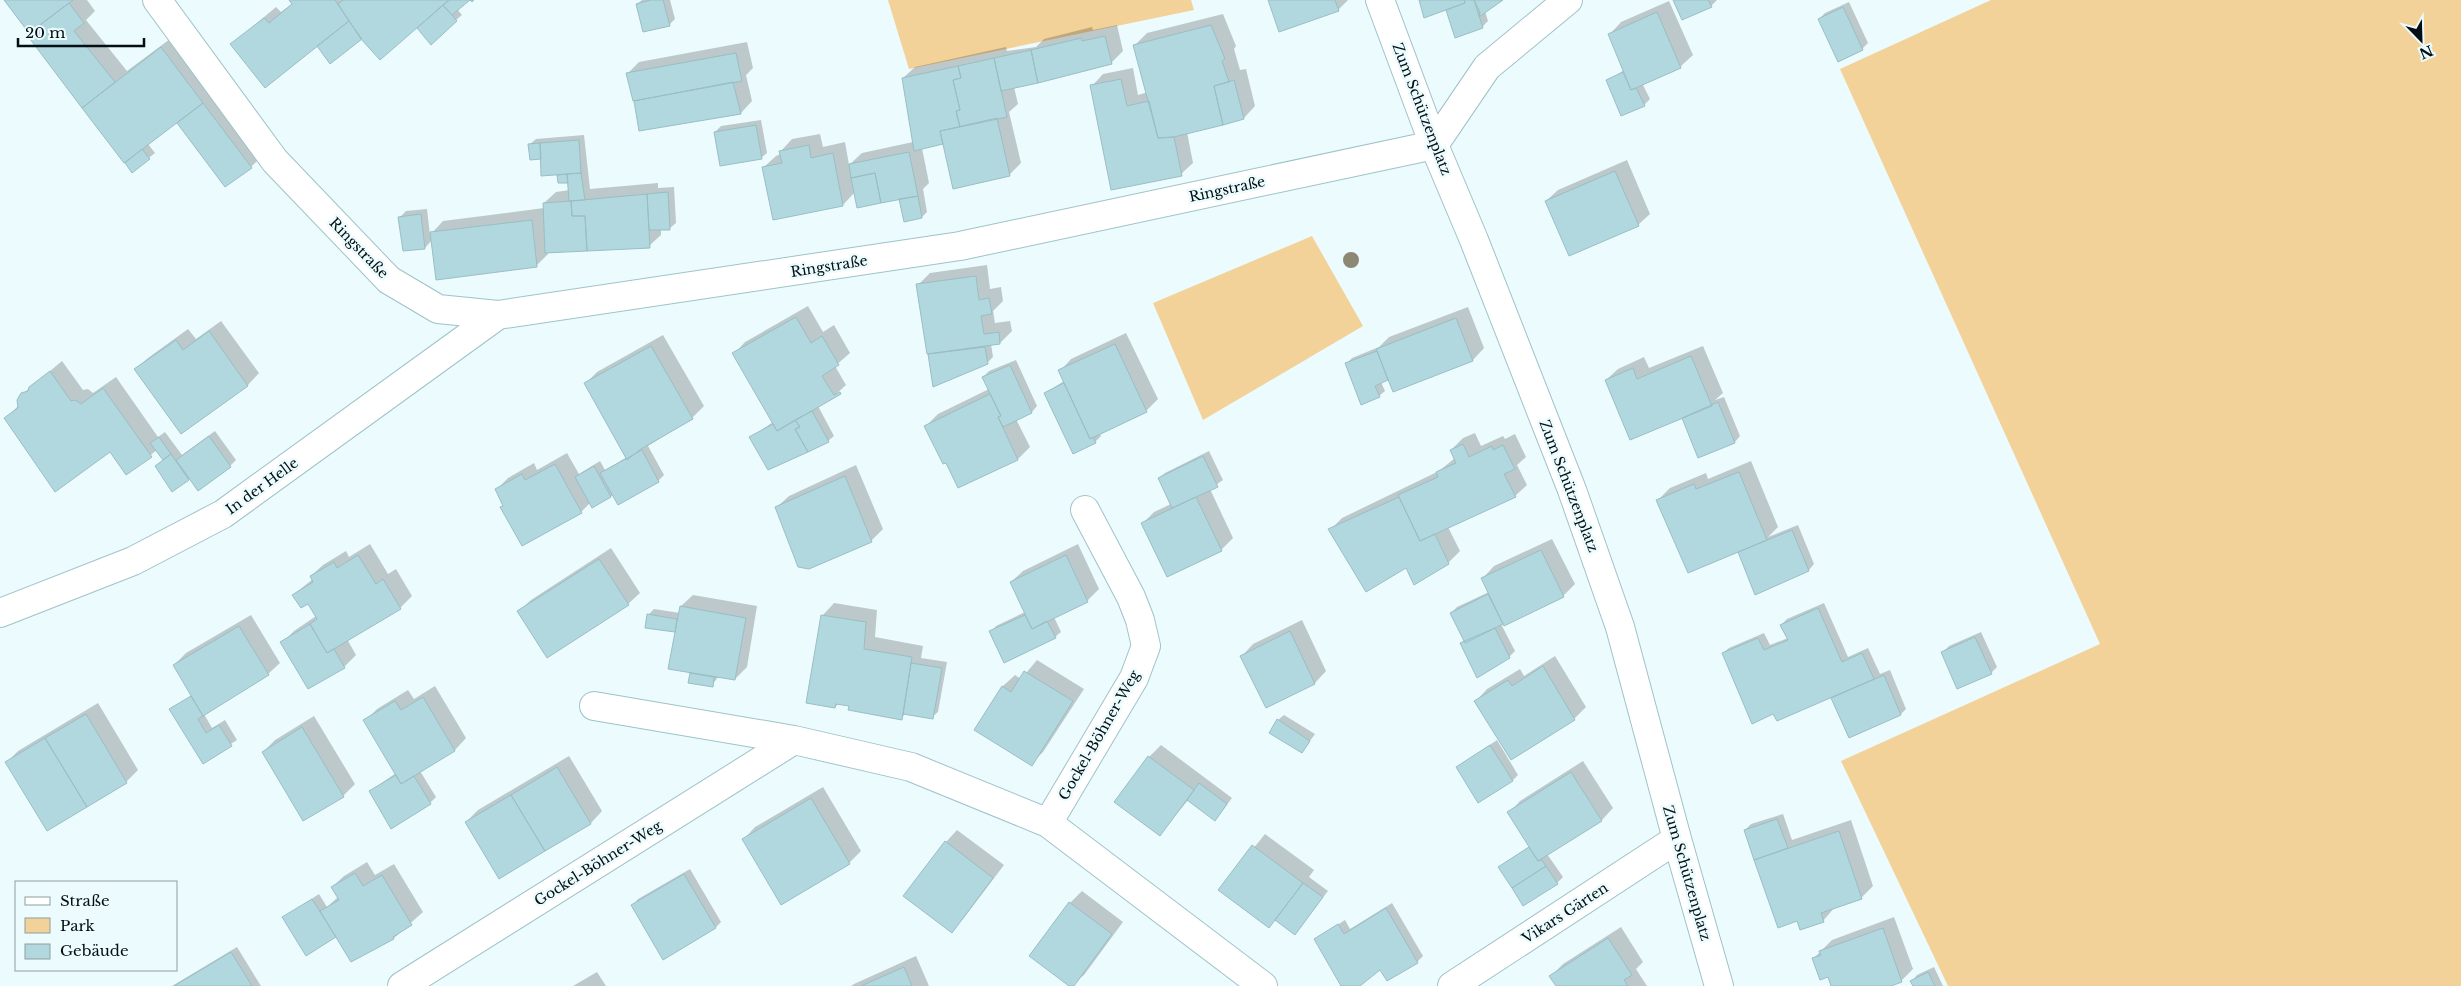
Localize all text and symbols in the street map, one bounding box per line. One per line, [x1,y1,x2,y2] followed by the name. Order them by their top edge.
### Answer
[18,15,144,47] scale bar
[2396,15,2446,65] north arrow
[25,23,65,42] text: 20 m
[1388,40,1456,178] street label: Zum Schützenplatz
[2417,41,2436,63] text: N
[1187,172,1267,206] street label: Ringstraße
[326,214,392,282] street label: Ringstraße
[789,251,869,281] street label: Ringstraße
[1535,417,1603,555] street label: Zum Schützenplatz
[222,454,302,518] street label: In der Helle
[1054,666,1144,803] street label: Gockel-Böhner-Weg
[1659,803,1715,943] street label: Zum Schützenplatz
[531,816,666,910] street label: Gockel-Böhner-Weg
[1518,878,1612,948] street label: Vikars Gärten
[15,881,178,971] legend
[60,891,110,910] text: Straße
[60,916,96,935] text: Park
[60,941,129,960] text: Gebäude

